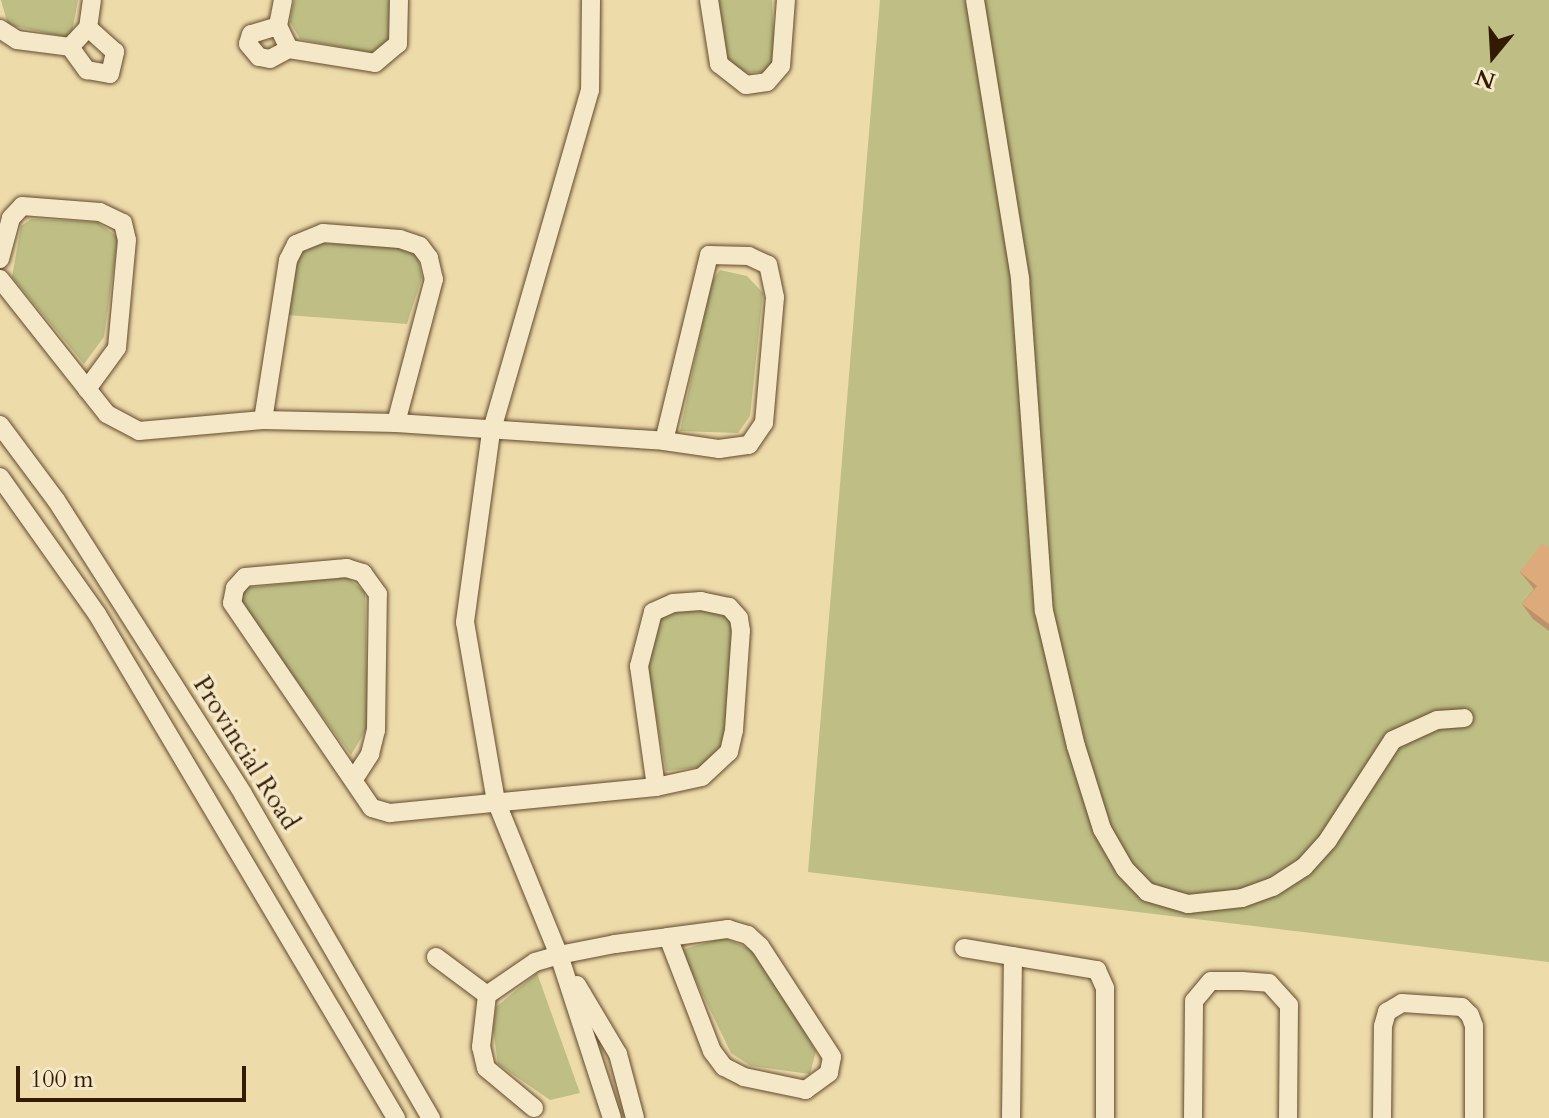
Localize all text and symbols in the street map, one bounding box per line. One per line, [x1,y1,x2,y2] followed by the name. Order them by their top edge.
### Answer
[1453,16,1533,96] north arrow
[1472,62,1499,96] text: N
[186,670,306,836] street label: Provincial Road
[20,1050,250,1100] scale bar
[30,1063,94,1096] text: 100 m

